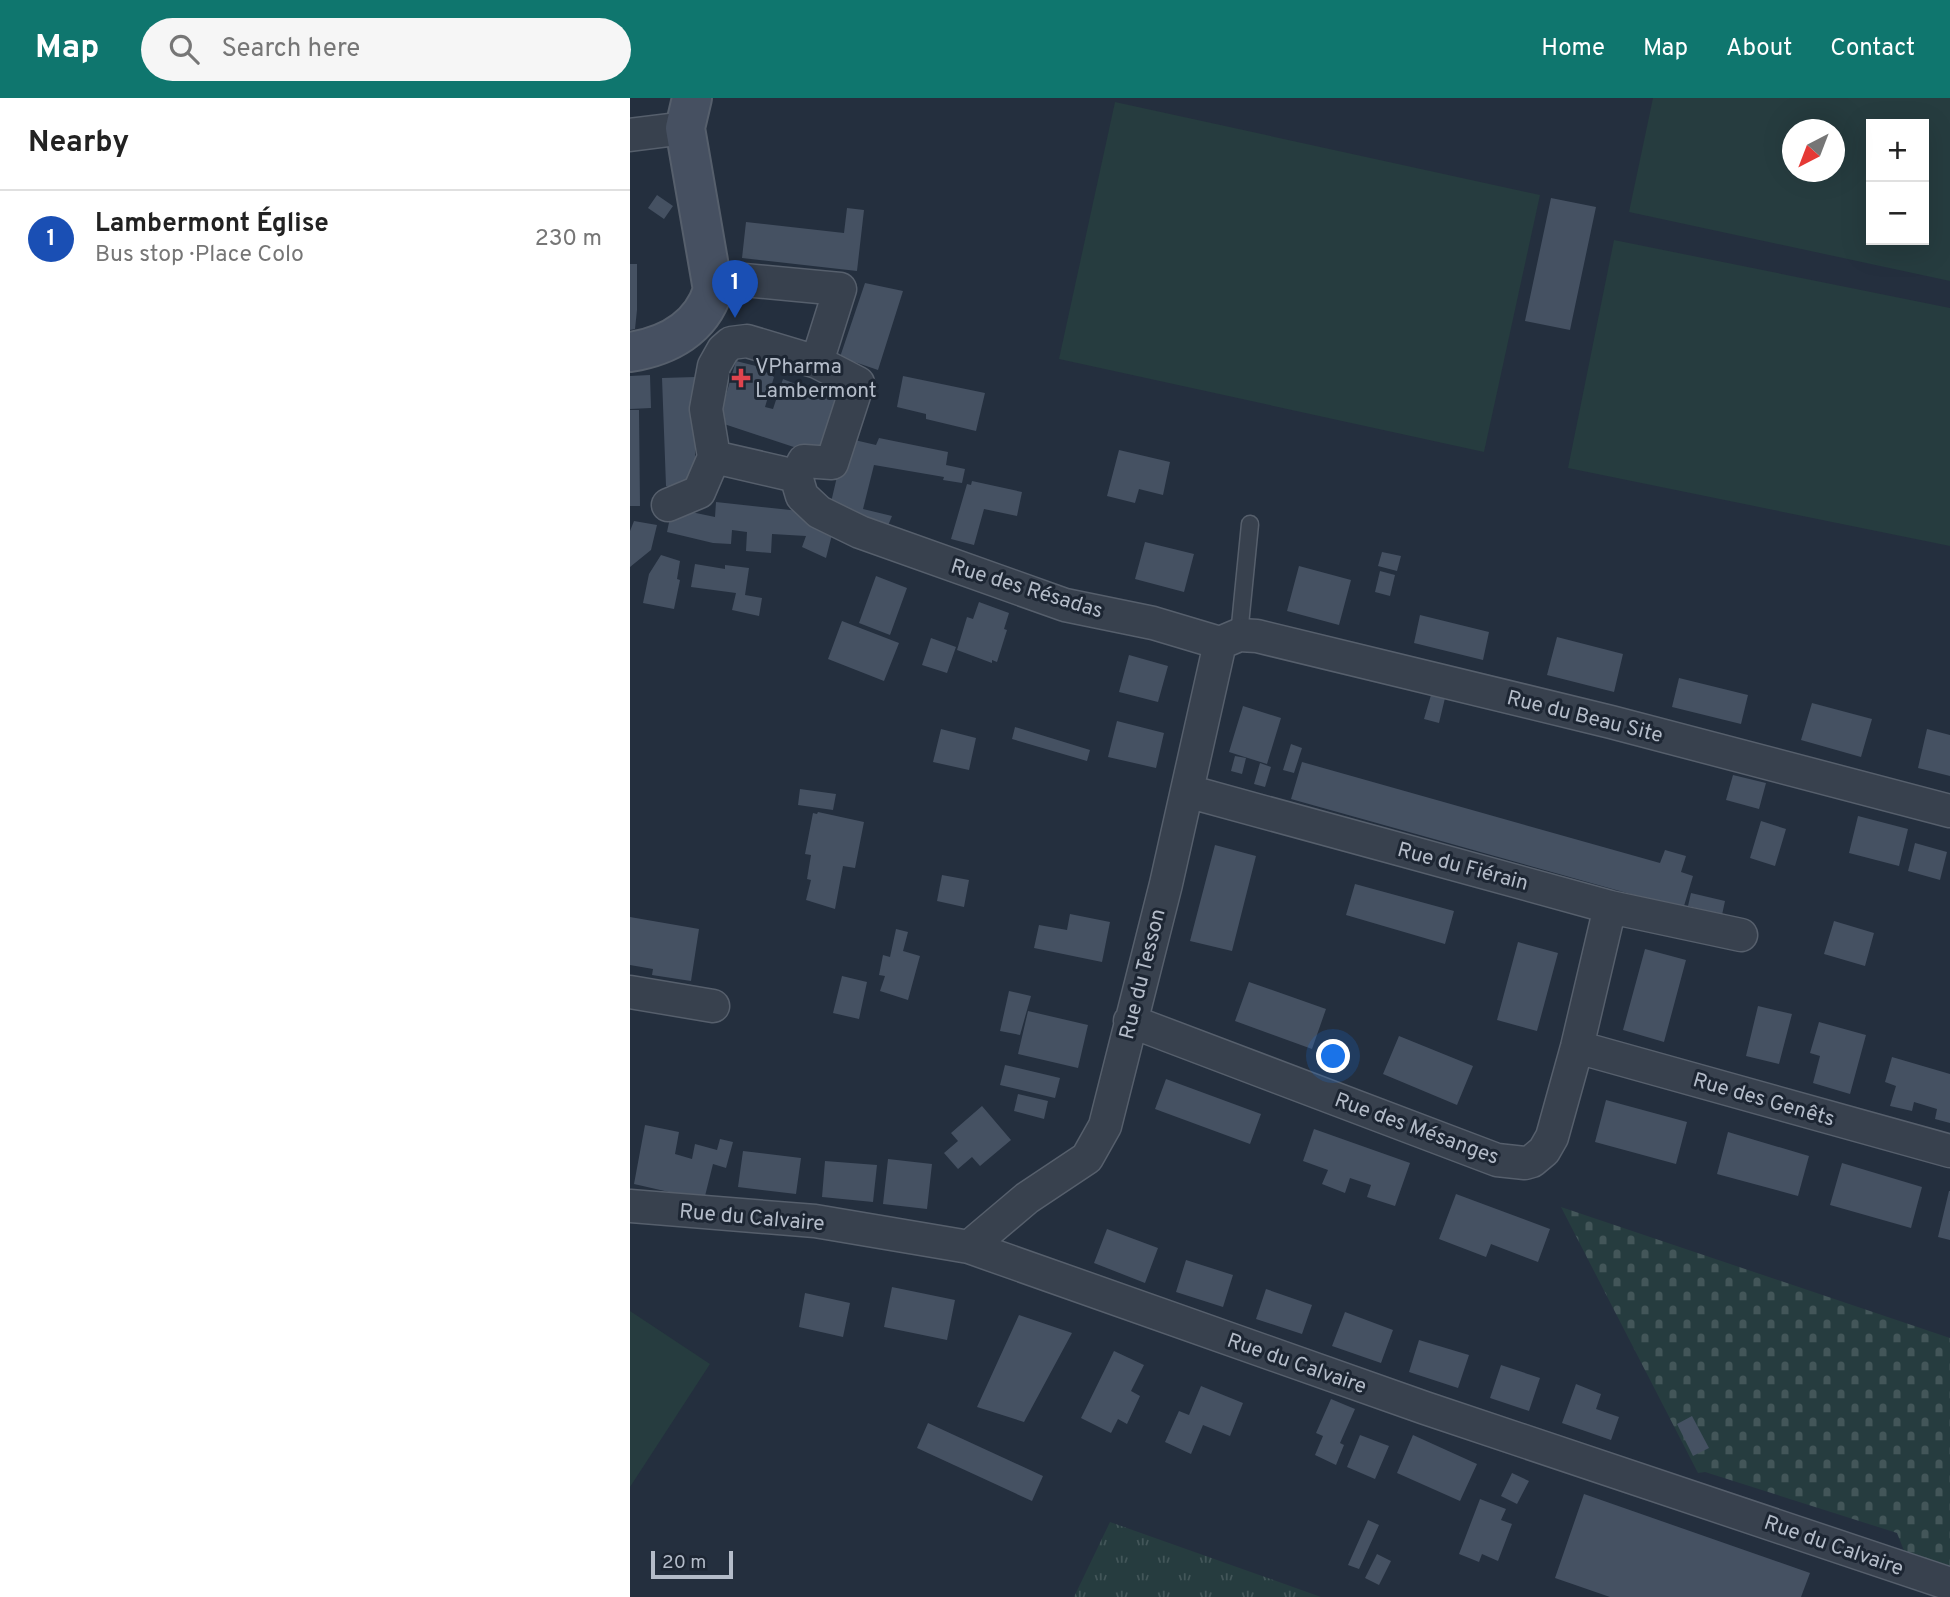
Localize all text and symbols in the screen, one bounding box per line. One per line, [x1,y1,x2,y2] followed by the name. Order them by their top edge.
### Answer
[141,18,631,81] search box
[35,28,99,70] text: Map
[165,30,203,68] icon: search
[221,33,360,66] text: Search here
[1541,34,1605,64] text: Home
[1643,34,1688,64] text: Map
[1726,34,1792,64] text: About
[1830,34,1915,64] text: Contact
[1782,119,1845,182] north arrow
[1866,119,1929,245] map controls
[1866,119,1929,182] button: +
[28,125,129,162] text: Nearby
[1866,182,1929,245] button: −
[95,208,329,241] text: Lambermont Église
[46,225,56,254] text: 1
[535,225,602,254] text: 230 m
[95,241,304,270] text: Bus stop · Place Colo
[712,260,758,318] pin: 1
[755,354,877,405] place label: VPharma Lambermont
[733,370,749,386] marker: VPharma Lambermont
[947,553,1106,625] street label: Rue des Résadas
[1504,685,1666,750] street label: Rue du Beau Site
[1394,837,1531,898] street label: Rue du Fiérain
[1114,906,1173,1042] street label: Rue du Tesson
[1316,1039,1350,1073] your location
[1690,1067,1838,1134] street label: Rue des Genêts
[1330,1087,1503,1172] street label: Rue des Mésanges
[678,1199,826,1238] street label: Rue du Calvaire
[1223,1328,1370,1401] street label: Rue du Calvaire
[1760,1510,1907,1583] street label: Rue du Calvaire
[651,1548,733,1580] scale bar
[662,1551,706,1575] text: 20 m

